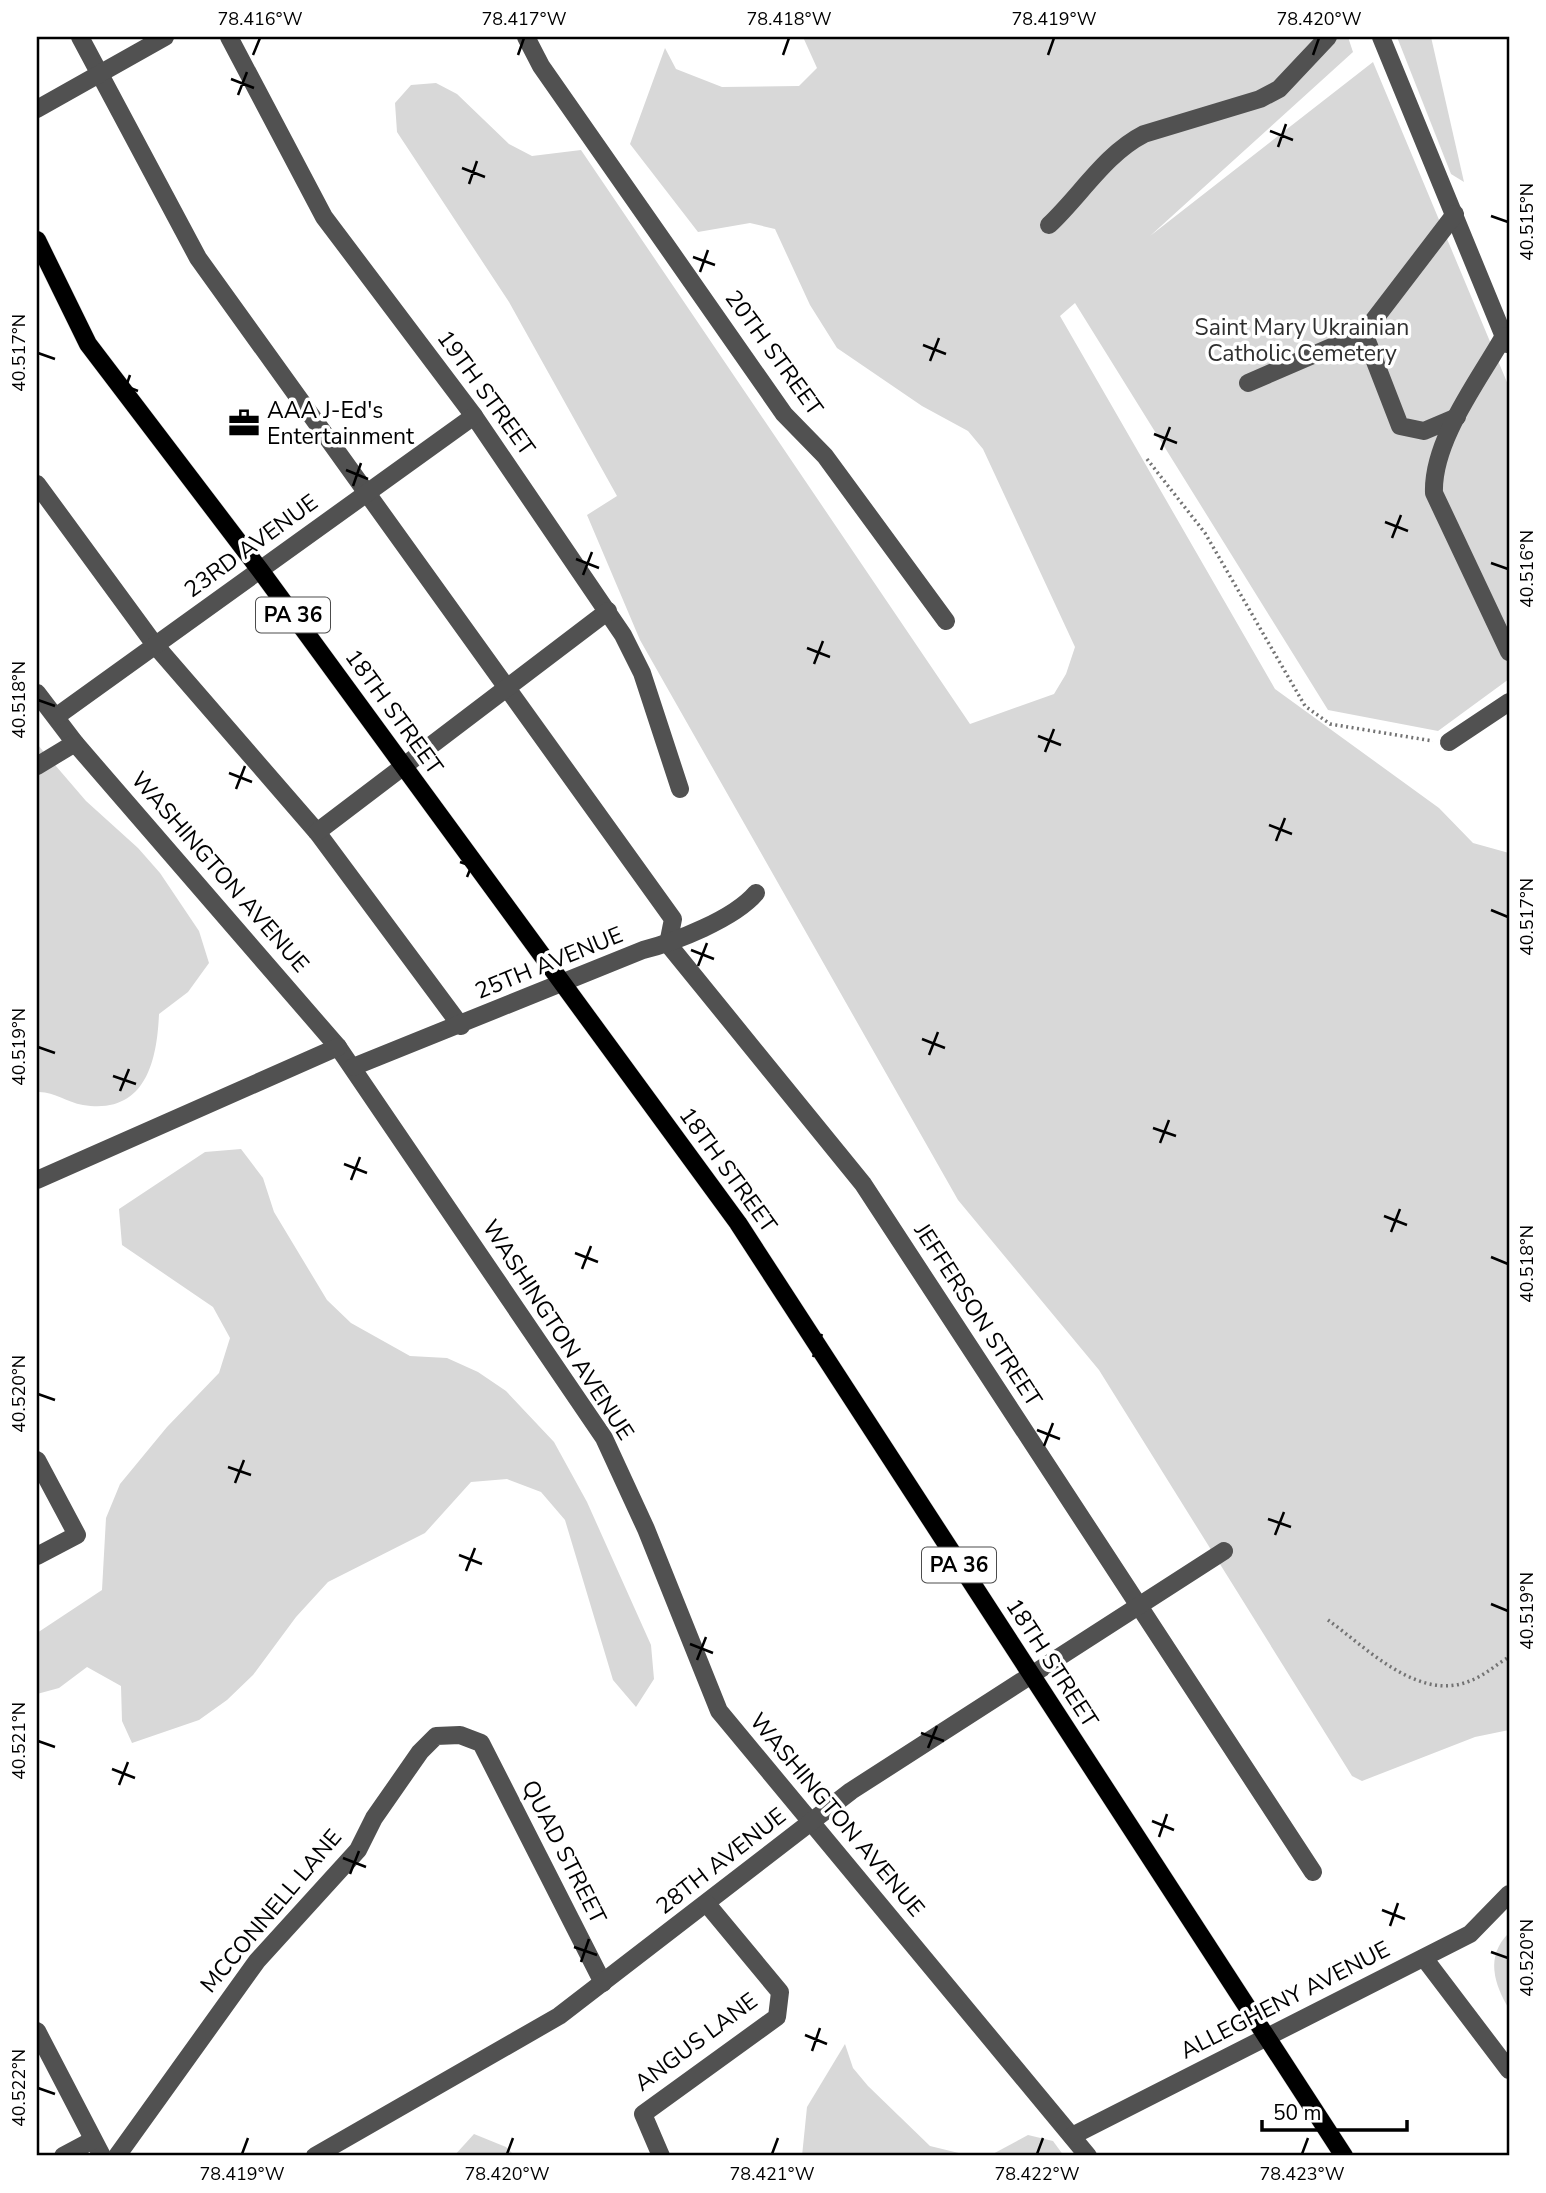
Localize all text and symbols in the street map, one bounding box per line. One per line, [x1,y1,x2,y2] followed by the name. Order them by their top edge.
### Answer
[218,7,303,31] text: 78.416°W
[482,7,567,31] text: 78.417°W
[747,7,832,31] text: 78.418°W
[1012,7,1097,31] text: 78.419°W
[1277,7,1362,31] text: 78.420°W
[1515,183,1539,261] text: 40.515°N
[718,284,830,422] street label: 20TH STREET
[1195,312,1409,369] park label: Saint Mary Ukrainian Catholic Cemetery
[7,314,31,392] text: 40.517°N
[430,324,542,462] street label: 19TH STREET
[267,395,415,452] place label: AAA J-Ed's Entertainment
[227,406,261,440] office icon: AAA J-Ed's Entertainment
[178,487,324,605] street label: 23RD AVENUE
[1515,530,1539,608] text: 40.516°N
[256,598,330,632] road number: PA 36
[338,643,450,781] street label: 18TH STREET
[7,661,31,739] text: 40.518°N
[124,765,316,979] street label: WASHINGTON AVENUE
[1515,878,1539,956] text: 40.517°N
[470,919,628,1007] street label: 25TH AVENUE
[7,1008,31,1086] text: 40.519°N
[672,1101,784,1239] street label: 18TH STREET
[475,1214,641,1446] street label: WASHINGTON AVENUE
[906,1216,1049,1413] street label: JEFFERSON STREET
[1515,1225,1539,1303] text: 40.518°N
[7,1355,31,1433] text: 40.520°N
[922,1548,996,1582] road number: PA 36
[1515,1572,1539,1650] text: 40.519°N
[999,1592,1105,1734] street label: 18TH STREET
[7,1702,31,1780] text: 40.521°N
[743,1707,931,1923] street label: WASHINGTON AVENUE
[514,1775,614,1929] street label: QUAD STREET
[650,1801,792,1921] street label: 28TH AVENUE
[193,1823,349,1999] street label: MCCONNELL LANE
[1515,1919,1539,1997] text: 40.520°N
[1175,1934,1395,2066] street label: ALLEGHENY AVENUE
[628,1986,764,2098] street label: ANGUS LANE
[7,2049,31,2127] text: 40.522°N
[1262,2088,1408,2132] scale bar
[1273,2099,1322,2127] text: 50 m
[200,2162,285,2186] text: 78.419°W
[465,2162,550,2186] text: 78.420°W
[730,2162,815,2186] text: 78.421°W
[995,2162,1080,2186] text: 78.422°W
[1260,2162,1345,2186] text: 78.423°W

